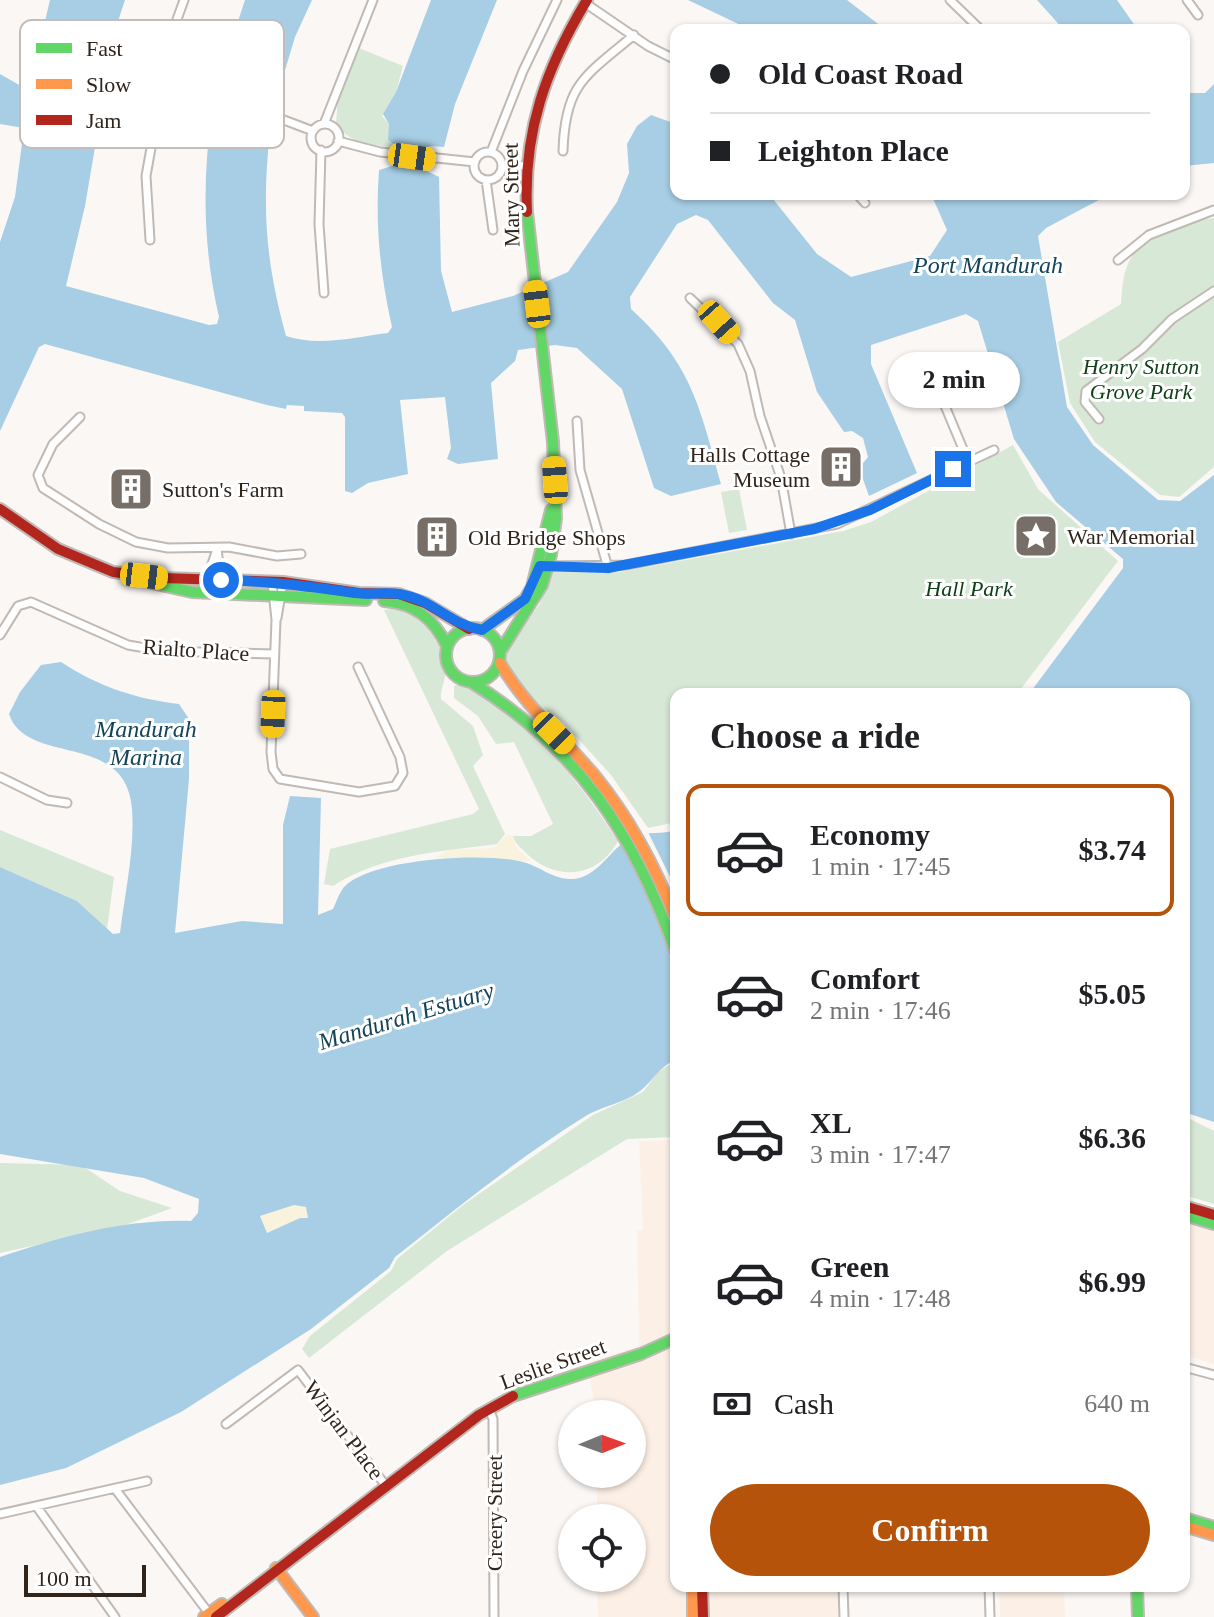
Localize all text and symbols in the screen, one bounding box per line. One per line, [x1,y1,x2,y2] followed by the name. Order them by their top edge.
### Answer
[20,20,284,148] legend
[86,36,123,61] text: Fast
[758,57,963,90] text: Old Coast Road
[86,72,131,97] text: Slow
[86,108,121,133] text: Jam
[758,134,949,167] text: Leighton Place
[387,142,437,172] car
[498,143,524,247] street label: Mary Street
[912,252,1063,278] water label: Port Mandurah
[522,279,552,329] car
[694,296,744,348] car
[887,353,1019,409] callout: 2 min
[1082,354,1199,404] park label: Henry Sutton Grove Park
[923,365,985,394] text: 2 min
[690,442,810,492] place label: Halls Cottage Museum
[817,443,865,491] building icon: Halls Cottage Museum
[935,451,971,487] route end
[541,455,569,505] car
[107,465,155,513] building icon: Sutton's Farm
[162,477,284,502] place label: Sutton's Farm
[1012,512,1060,560] place icon: War Memorial
[413,513,461,561] building icon: Old Bridge Shops
[1067,524,1195,549] place label: War Memorial
[468,525,626,550] place label: Old Bridge Shops
[119,561,169,591] car
[203,562,239,598] route start
[924,576,1014,601] park label: Hall Park
[142,634,250,666] street label: Rialto Place
[260,690,286,738] car
[529,708,579,758] car
[94,716,197,770] water label: Mandurah Marina
[710,716,920,756] text: Choose a ride
[714,814,786,886] icon: car
[810,818,930,851] text: Economy
[1079,833,1146,866] text: $3.74
[810,852,951,881] text: 1 min · 17:45
[714,958,786,1030] icon: car
[810,962,920,995] text: Comfort
[314,977,497,1055] water label: Mandurah Estuary
[1079,977,1146,1010] text: $5.05
[810,996,951,1025] text: 2 min · 17:46
[714,1102,786,1174] icon: car
[810,1106,852,1139] text: XL
[1079,1121,1146,1154] text: $6.36
[810,1140,951,1169] text: 3 min · 17:47
[714,1246,786,1318] icon: car
[810,1250,889,1283] text: Green
[1079,1265,1146,1298] text: $6.99
[810,1284,951,1313] text: 4 min · 17:48
[497,1333,609,1395] street label: Leslie Street
[299,1376,389,1484] street label: Winjan Place
[710,1382,754,1426] icon: cash
[774,1387,834,1420] text: Cash
[1084,1389,1150,1418] text: 640 m
[558,1400,646,1488] north arrow
[558,1400,646,1592] map controls
[482,1455,507,1571] street label: Creery Street
[710,1484,1150,1576] button: Confirm
[558,1504,646,1592] button: locate
[24,1561,146,1597] scale bar
[36,1566,92,1591] text: 100 m

